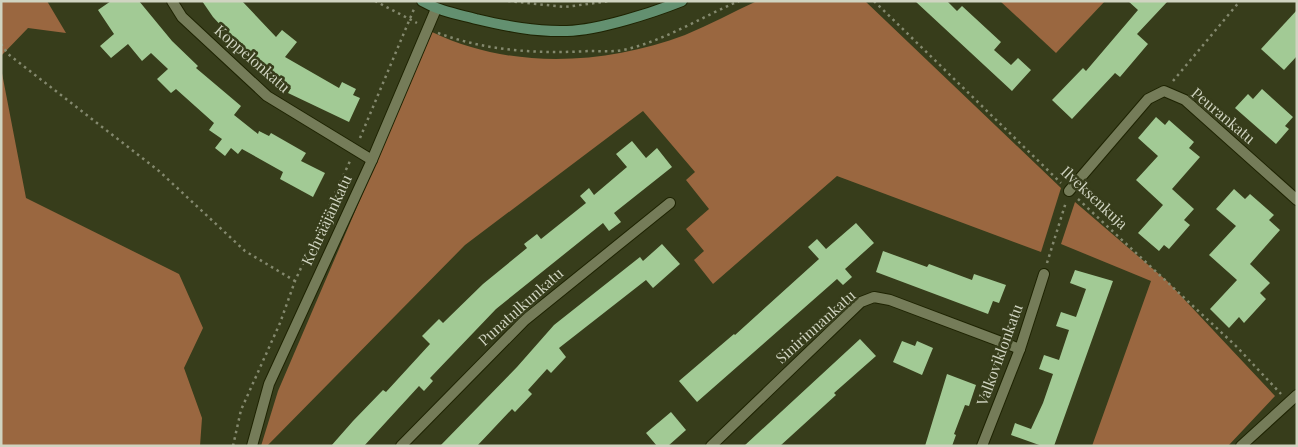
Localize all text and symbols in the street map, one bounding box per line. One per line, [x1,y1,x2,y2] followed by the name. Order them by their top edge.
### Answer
[211,20,295,97] street label: Koppelonkatu
[1187,83,1260,148] street label: Peurankatu
[1057,161,1133,234] street label: Ilveksenkuja
[296,171,356,268] street label: Kehrääjänkatu
[474,263,567,350] street label: Punatulkunkatu
[771,285,860,367] street label: Sinirinnankatu
[971,301,1027,409] street label: Valkoviklonkatu

